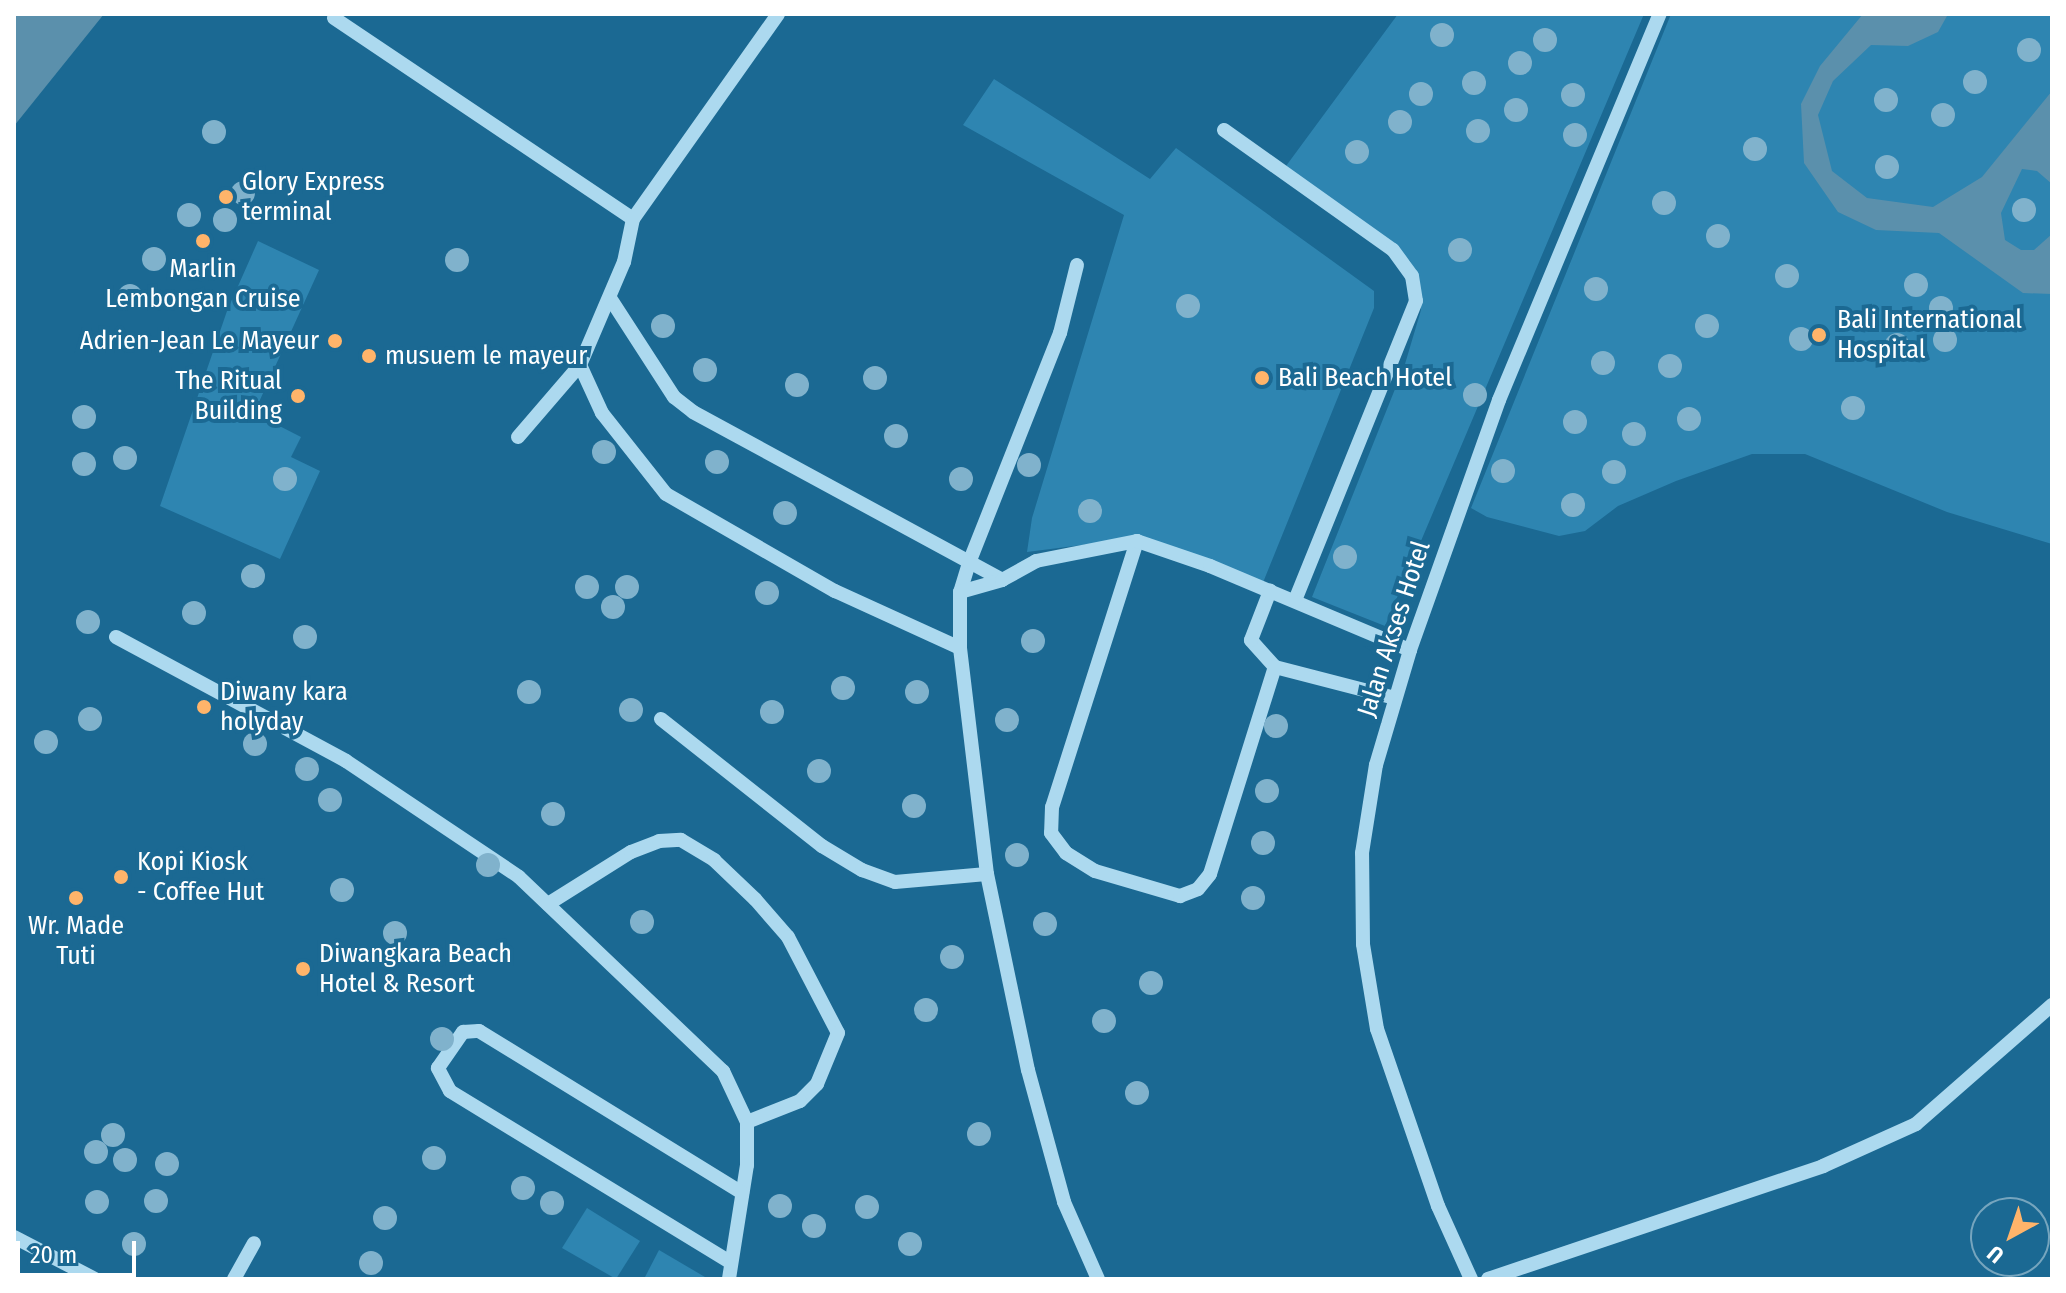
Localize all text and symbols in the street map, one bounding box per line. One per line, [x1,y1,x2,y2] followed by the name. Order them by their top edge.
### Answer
[242,166,385,228] place label: Glory Express terminal
[217,188,235,206] marker: Glory Express terminal
[194,232,212,250] marker: Marlin Lembongan Cruise
[105,253,301,314] place label: Marlin Lembongan Cruise
[1837,304,2022,366] place label: Bali International Hospital
[1808,324,1830,346] marker: Bali International Hospital
[80,325,319,357] place label: Adrien-Jean Le Mayeur
[326,332,344,350] marker: Adrien-Jean Le Mayeur
[385,340,587,372] place label: musuem le mayeur
[360,347,378,365] marker: musuem le mayeur
[1278,362,1452,394] place label: Bali Beach Hotel
[175,365,282,426] place label: The Ritual Building
[1253,369,1271,387] marker: Bali Beach Hotel
[289,387,307,405] marker: The Ritual Building
[1351,537,1437,721] street label: Jalan Akses Hotel
[220,676,348,738] place label: Diwany kara holyday
[195,698,213,716] marker: Diwany kara holyday
[137,846,264,908] place label: Kopi Kiosk - Coffee Hut
[112,868,130,886] marker: Kopi Kiosk - Coffee Hut
[67,889,85,907] marker: Wr. Made Tuti
[28,910,124,972] place label: Wr. Made Tuti
[319,938,512,1000] place label: Diwangkara Beach Hotel & Resort
[294,960,312,978] marker: Diwangkara Beach Hotel & Resort
[1970,1197,2050,1277] north arrow
[20,1225,140,1275] scale bar
[1982,1240,2009,1269] text: U
[30,1241,77,1269] text: 20 m

